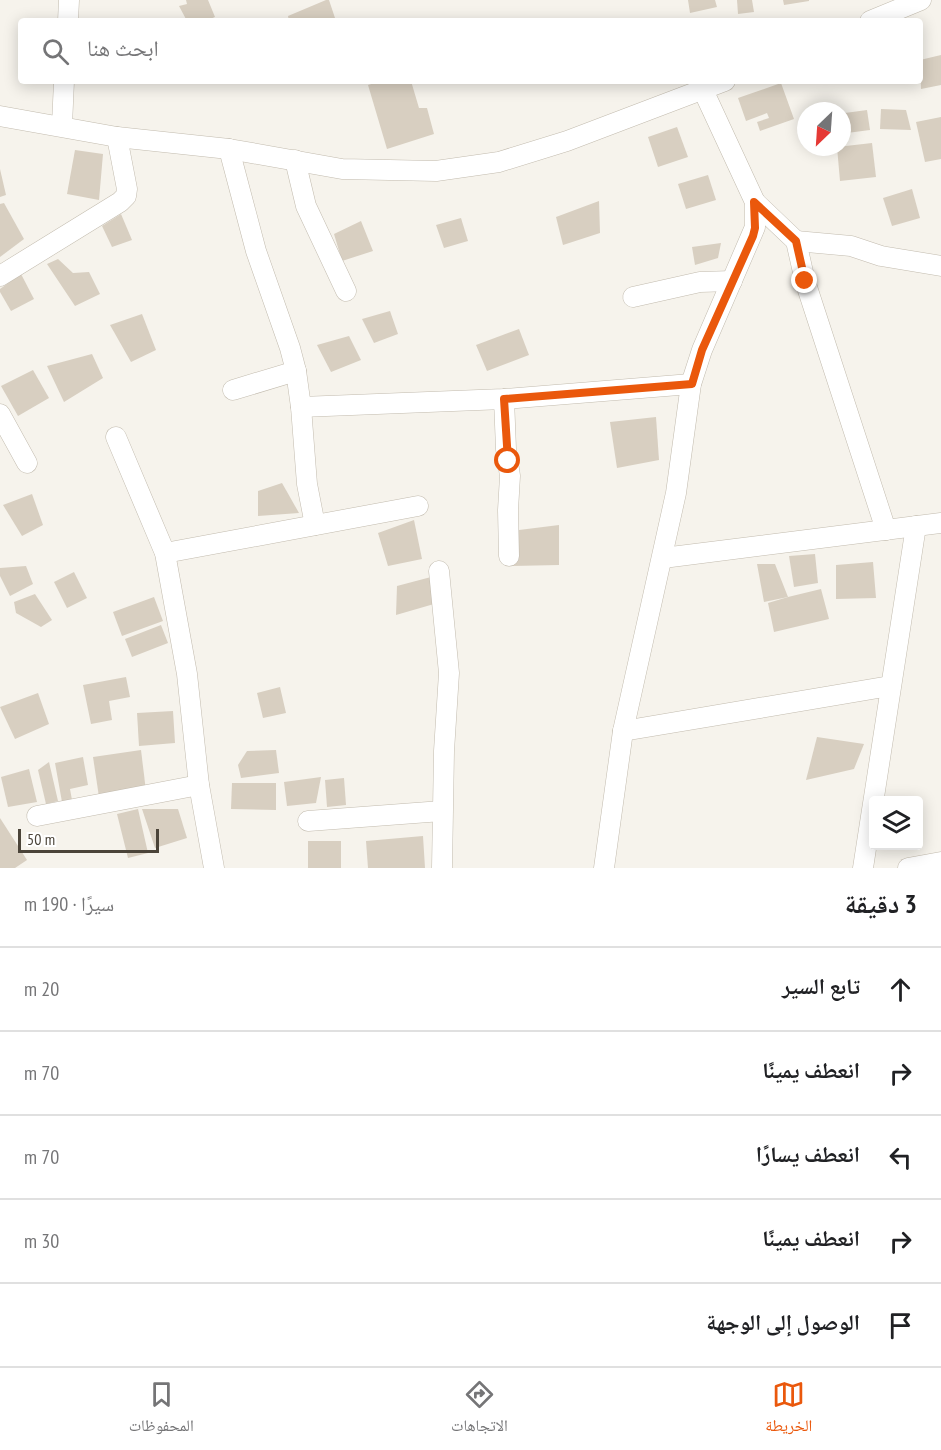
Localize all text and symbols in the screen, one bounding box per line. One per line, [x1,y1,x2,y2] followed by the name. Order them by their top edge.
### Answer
[18,18,923,84] search box
[87,34,159,62] text: ابحث هنا
[39,35,72,68] icon: search
[797,102,851,156] north arrow
[791,267,817,293] route end
[494,447,520,473] route start
[869,796,923,850] map controls
[869,796,923,850] button: layers
[18,826,159,854] scale bar
[27,829,55,849] text: 50 m
[845,887,917,920] text: 3 دقيقة
[24,891,114,917] text: سيرًا · 190 m
[782,972,860,1000] text: تابع السير
[884,973,917,1006] icon: ahead
[24,976,59,1002] text: 20 m
[762,1056,860,1084] text: انعطف يمينًا
[884,1057,917,1090] icon: right
[24,1060,59,1086] text: 70 m
[756,1140,860,1168] text: انعطف يسارًا
[884,1141,917,1174] icon: left
[24,1144,59,1170] text: 70 m
[762,1224,860,1252] text: انعطف يمينًا
[884,1225,917,1258] icon: right
[24,1228,59,1254] text: 30 m
[706,1308,860,1336] text: الوصول إلى الوجهة
[884,1309,917,1342] icon: arrive
[129,1378,194,1441] tab: المحفوظات
[451,1378,508,1441] tab: الاتجاهات
[765,1378,812,1441] tab: الخريطة

